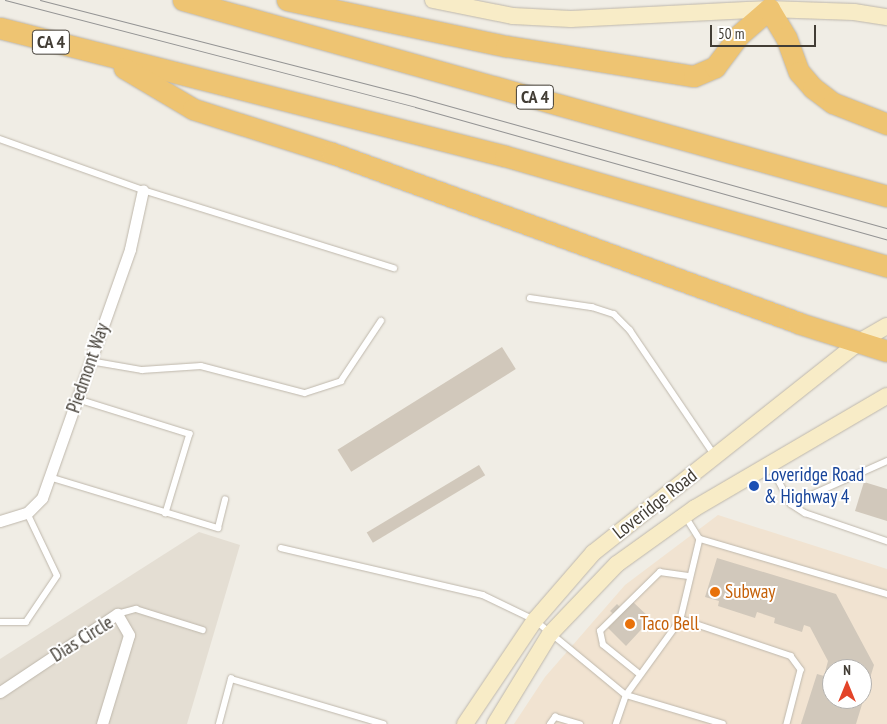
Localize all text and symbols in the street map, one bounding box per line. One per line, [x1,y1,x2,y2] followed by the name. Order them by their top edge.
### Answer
[712,15,818,47] scale bar
[718,24,744,43] text: 50 m
[31,27,71,58] road number: CA 4
[515,81,555,112] road number: CA 4
[62,320,114,416] street label: Piedmont Way
[608,464,702,544] street label: Loveridge Road
[764,464,864,508] place label: Loveridge Road & Highway 4
[748,480,760,492] marker: Loveridge Road & Highway 4
[725,581,775,603] place label: Subway
[709,586,721,598] marker: Subway
[47,611,117,667] street label: Dias Circle
[640,613,699,635] place label: Taco Bell
[624,618,636,630] marker: Taco Bell
[822,659,872,709] north arrow
[843,661,851,679] text: N

